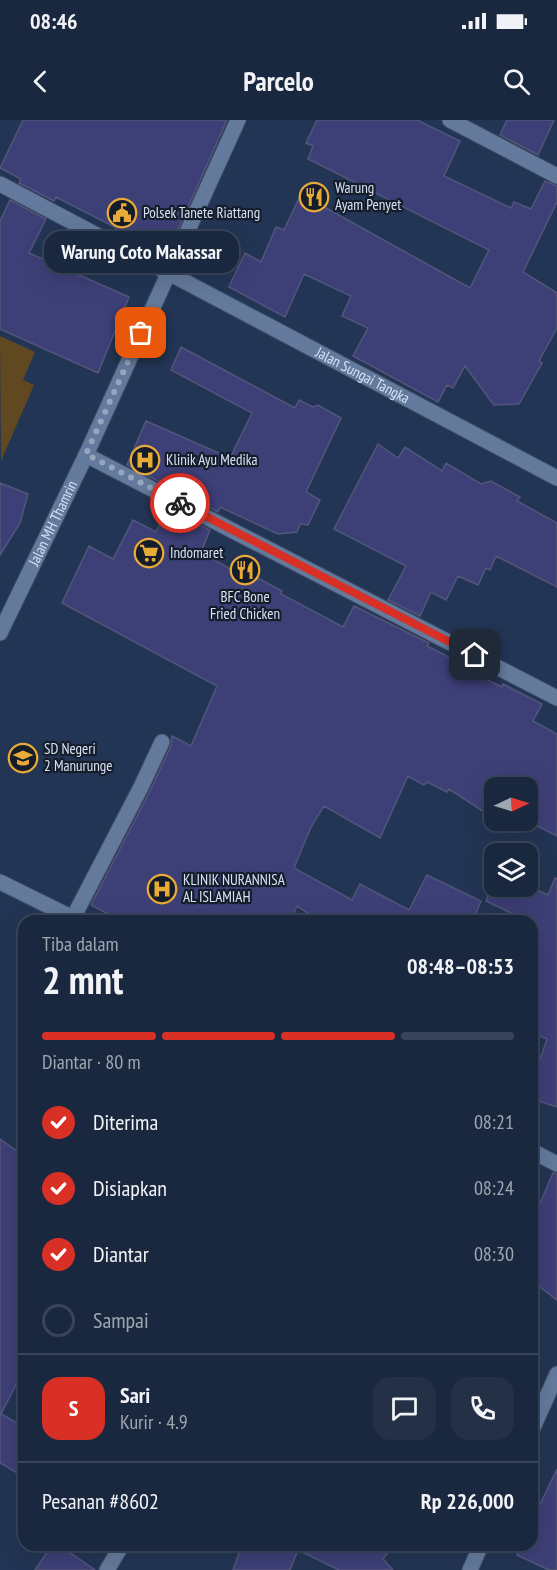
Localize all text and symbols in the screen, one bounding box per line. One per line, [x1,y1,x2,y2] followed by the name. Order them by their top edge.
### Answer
[30,7,78,35] text: 08:46
[243,64,314,98] text: Parcelo
[24,65,57,98] icon: back
[500,65,533,98] icon: search
[335,178,401,214] place label: Warung Ayam Penyet
[298,181,330,213] restaurant icon: Warung Ayam Penyet
[106,197,138,229] public building icon: Polsek Tanete Riattang
[143,203,260,222] place label: Polsek Tanete Riattang
[44,231,238,273] callout: Warung Coto Makassar
[61,239,222,265] text: Warung Coto Makassar
[115,307,166,358] pin
[124,316,157,349] icon: bag
[312,342,413,407] street label: Jalan Sungai Tangka
[129,444,161,476] hospital icon: Klinik Ayu Medika
[166,450,258,469] place label: Klinik Ayu Medika
[150,473,210,533] courier
[24,477,81,570] street label: Jalan MH Thamrin
[164,487,197,520] icon: bike
[133,537,165,569] supermarket icon: Indomaret
[170,543,223,562] place label: Indomaret
[229,554,261,586] restaurant icon: BFC Bone Fried Chicken
[210,587,280,623] place label: BFC Bone Fried Chicken
[449,629,500,680] pin
[458,638,491,671] icon: home
[44,739,112,775] place label: SD Negeri 2 Manurunge
[7,742,39,774] school or university icon: SD Negeri 2 Manurunge
[484,777,538,831] north arrow
[484,777,538,897] map controls
[484,843,538,897] button: layers
[183,870,286,906] place label: KLINIK NURANNISA AL ISLAMIAH
[146,873,178,905] hospital icon: KLINIK NURANNISA AL ISLAMIAH
[42,931,119,957] text: Tiba dalam
[407,952,514,980] text: 08:48–08:53
[42,954,123,1005] text: 2 mnt
[42,1049,141,1075] text: Diantar · 80 m
[42,1106,75,1139] icon: check
[93,1108,158,1136] text: Diterima
[474,1109,514,1135] text: 08:21
[42,1172,75,1205] icon: check
[93,1174,167,1202] text: Disiapkan
[474,1175,514,1201] text: 08:24
[42,1238,75,1271] icon: check
[93,1240,149,1268] text: Diantar
[474,1241,514,1267] text: 08:30
[93,1306,149,1334] text: Sampai
[373,1377,436,1440] button: chat
[451,1377,514,1440] button: phone
[120,1381,150,1409] text: Sari
[69,1394,78,1422] text: S
[120,1409,188,1435] text: Kurir · 4.9
[42,1487,159,1515] text: Pesanan #8602
[421,1487,514,1515] text: Rp 226,000

